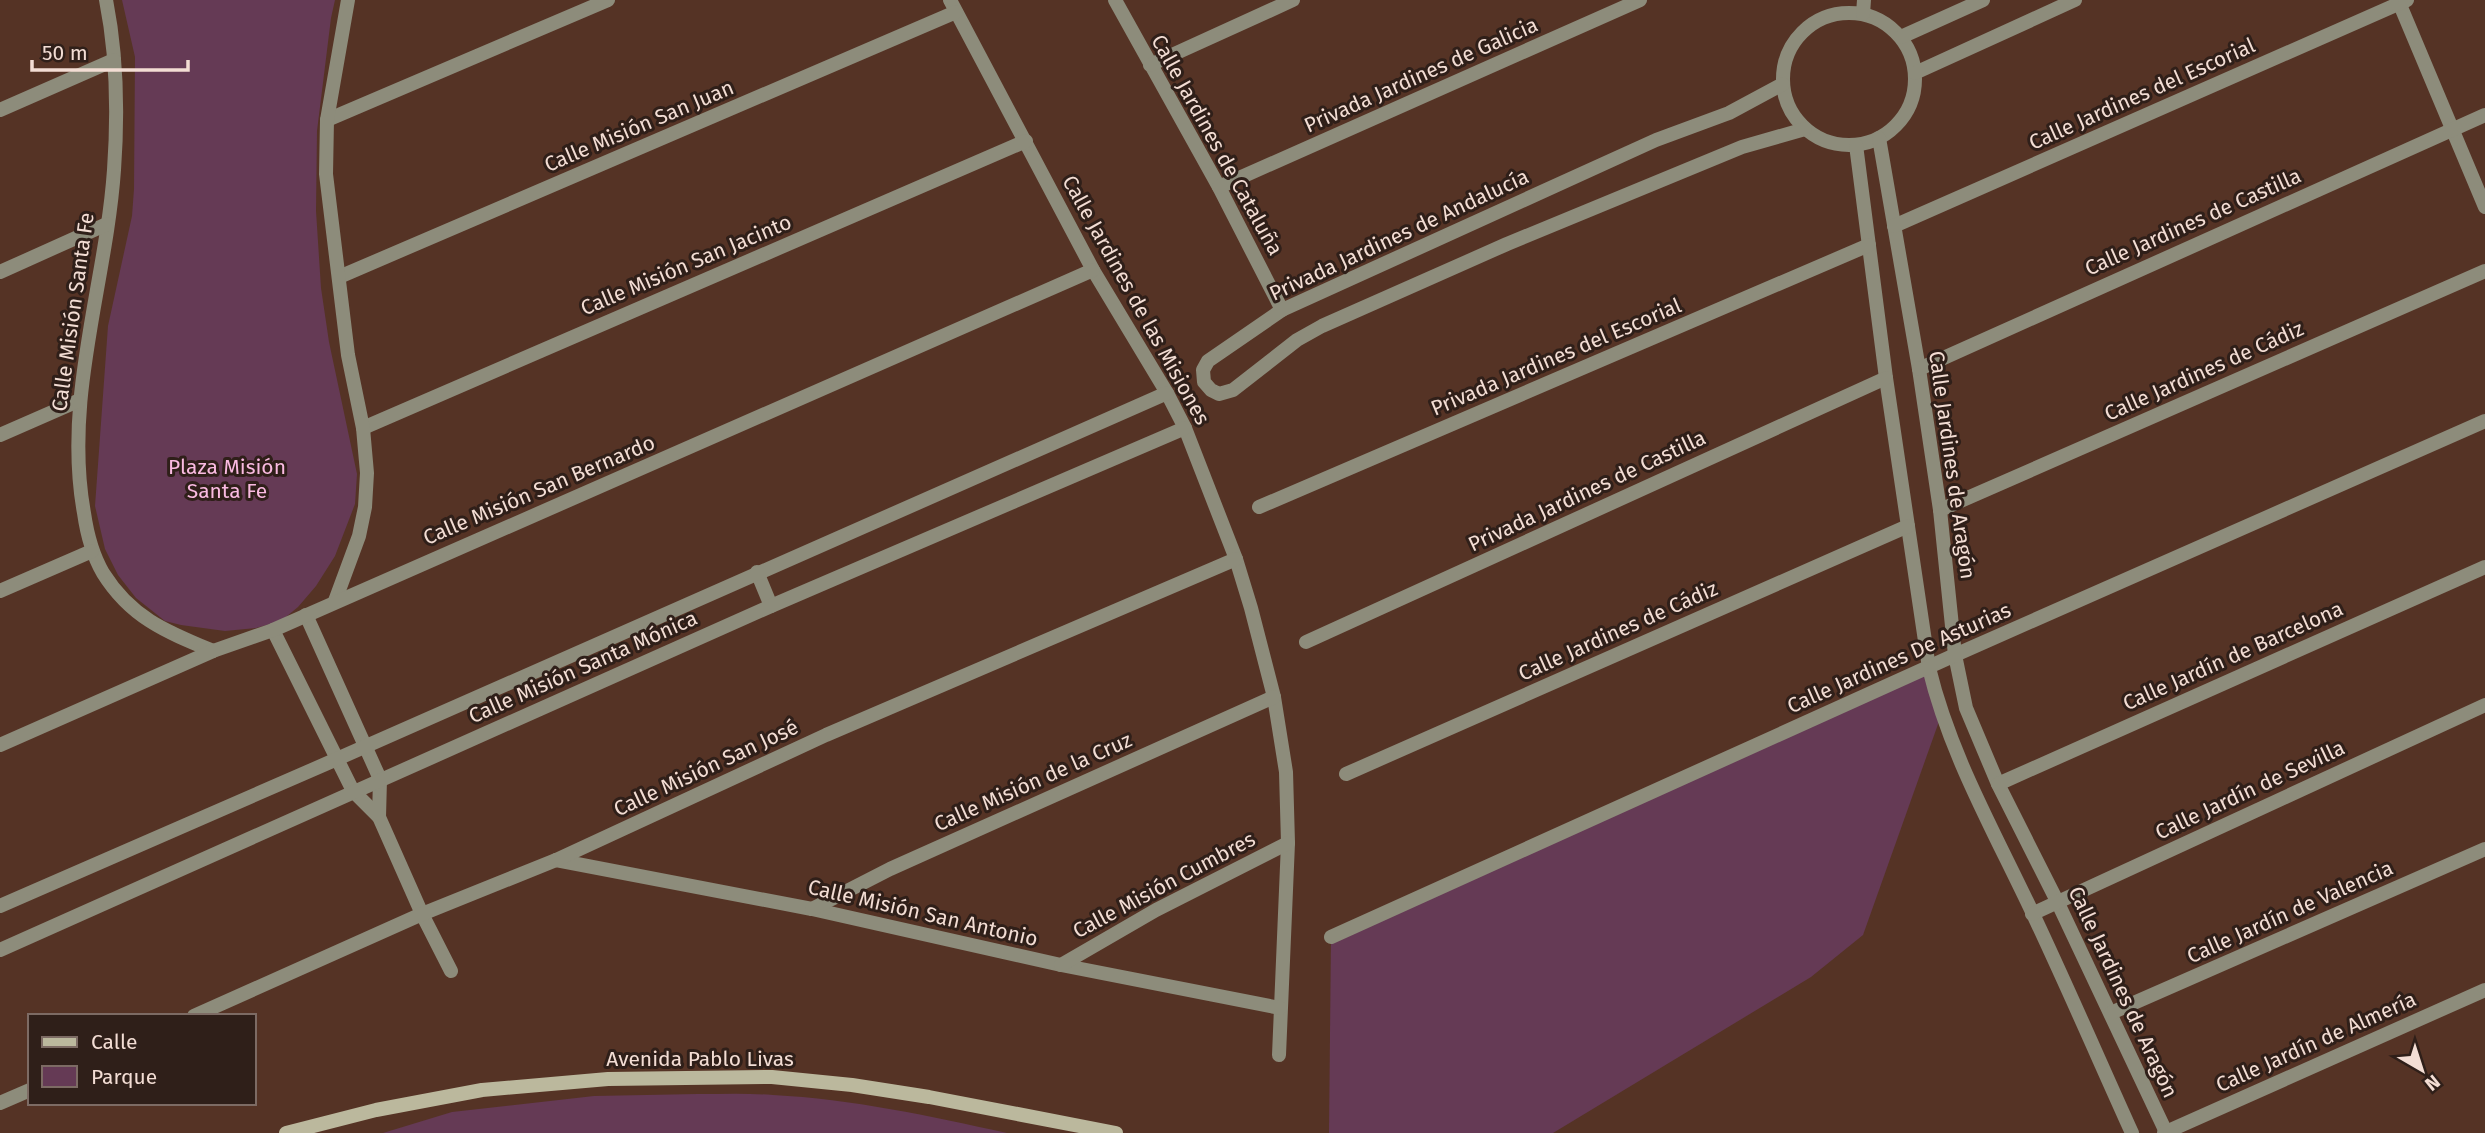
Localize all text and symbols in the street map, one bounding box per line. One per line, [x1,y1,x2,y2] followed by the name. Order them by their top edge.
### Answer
[1300,12,1542,138] street label: Privada Jardines de Galicia
[32,28,187,72] scale bar
[1145,30,1289,260] street label: Calle Jardines de Cataluña
[2025,32,2259,156] street label: Calle Jardines del Escorial
[42,40,88,66] text: 50 m
[540,74,738,178] street label: Calle Misión San Juan
[1265,163,1533,307] street label: Privada Jardines de Andalucía
[2081,163,2305,281] street label: Calle Jardines de Castilla
[1057,171,1216,429] street label: Calle Jardines de las Misiones
[577,209,795,321] street label: Calle Misión San Jacinto
[46,211,100,413] street label: Calle Misión Santa Fe
[1427,292,1685,422] street label: Privada Jardines del Escorial
[2100,315,2308,427] street label: Calle Jardines de Cádiz
[1923,349,1981,581] street label: Calle Jardines de Aragón
[1464,424,1710,558] street label: Privada Jardines de Castilla
[419,429,659,551] street label: Calle Misión San Bernardo
[168,454,286,504] park label: Plaza Misión Santa Fe
[1514,575,1722,687] street label: Calle Jardines de Cádiz
[2119,596,2347,716] street label: Calle Jardín de Barcelona
[1783,597,2015,719] street label: Calle Jardines De Asturias
[465,605,701,729] street label: Calle Misión Santa Mónica
[610,714,802,822] street label: Calle Misión San José
[930,727,1136,837] street label: Calle Misión de la Cruz
[2151,735,2349,845] street label: Calle Jardín de Sevilla
[1068,826,1260,944] street label: Calle Misión Cumbres
[2183,855,2397,969] street label: Calle Jardín de Valencia
[805,874,1041,952] street label: Calle Misión San Antonio
[2063,882,2183,1102] street label: Calle Jardines de Aragón
[2212,986,2420,1098] street label: Calle Jardín de Almería
[28,1014,256,1105] legend
[91,1029,137,1055] text: Calle
[2387,1035,2457,1105] north arrow
[606,1046,794,1072] street label: Avenida Pablo Livas
[91,1064,157,1090] text: Parque
[2420,1070,2445,1096] text: N

